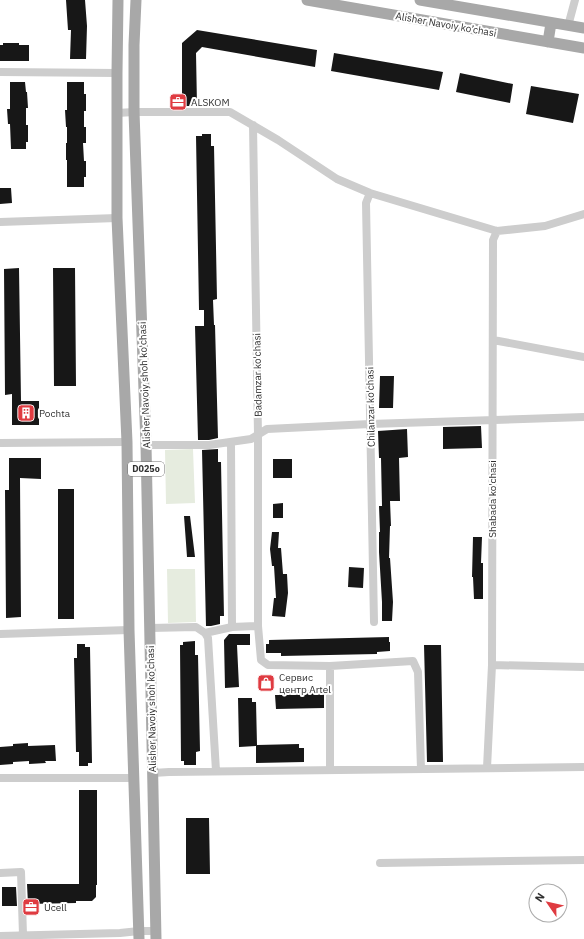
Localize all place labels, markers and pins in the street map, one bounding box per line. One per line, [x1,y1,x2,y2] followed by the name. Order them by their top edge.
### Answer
[168,92,188,112] office icon: ALSKOM
[191,96,230,109] place label: ALSKOM
[16,403,36,423] building icon: Pochta
[39,407,71,420] place label: Pochta
[279,671,331,696] place label: Сервис центр Artel
[256,673,276,693] shop icon: Сервис центр Artel
[21,897,41,917] office icon: Ucell
[44,901,67,914] place label: Ucell

